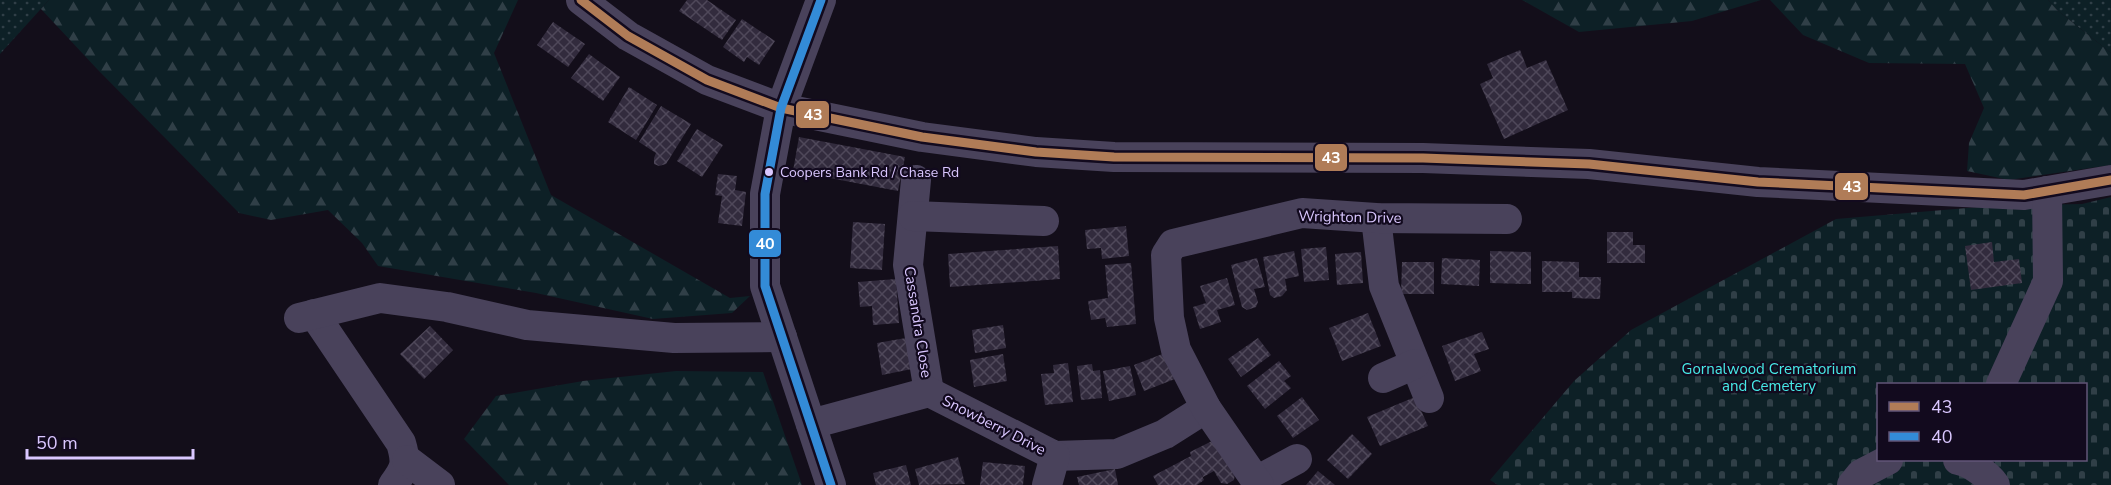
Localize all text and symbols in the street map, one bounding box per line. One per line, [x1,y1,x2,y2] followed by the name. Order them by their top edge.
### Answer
[795,100,830,129] line badge: 43
[803,104,823,126] text: 43
[1314,143,1348,172] line badge: 43
[1321,147,1341,169] text: 43
[780,163,959,182] place label: Coopers Bank Rd / Chase Rd
[763,166,775,178] marker: Coopers Bank Rd / Chase Rd
[1834,172,1869,201] line badge: 43
[1842,176,1862,198] text: 43
[1298,206,1402,228] street label: Wrighton Drive
[748,229,782,258] line badge: 40
[755,233,775,255] text: 40
[899,265,937,379] street label: Cassandra Close
[1682,359,1856,396] park label: Gornalwood Crematorium and Cemetery
[1877,383,2087,461] legend
[939,390,1049,460] street label: Snowberry Drive
[1931,395,1953,419] text: 43
[27,422,194,460] scale bar
[1931,425,1953,449] text: 40
[36,431,78,455] text: 50 m

